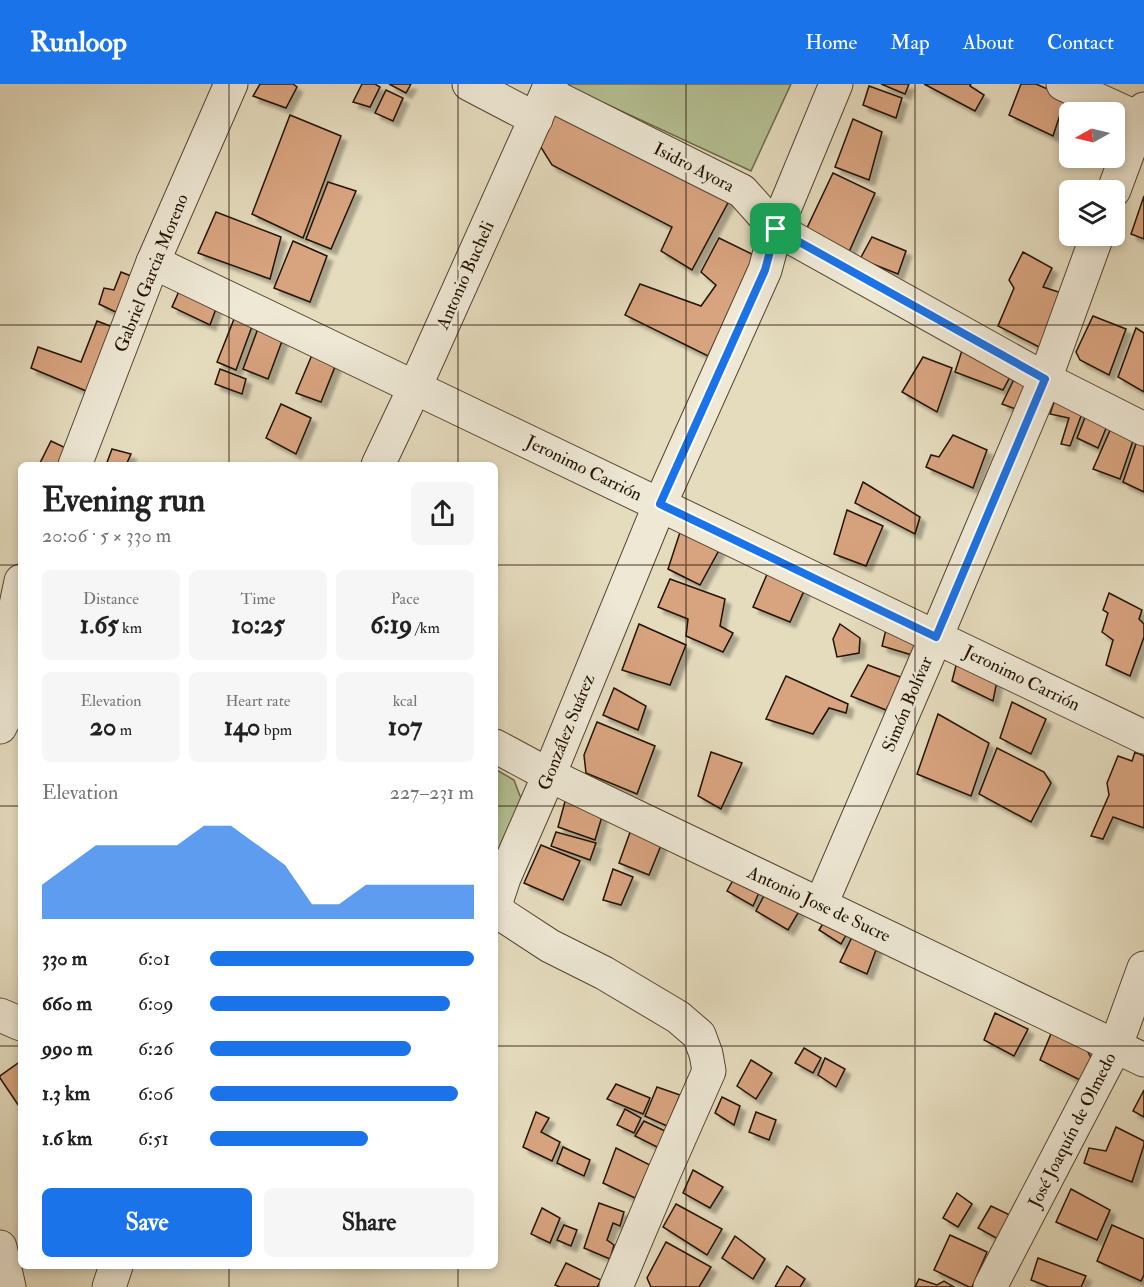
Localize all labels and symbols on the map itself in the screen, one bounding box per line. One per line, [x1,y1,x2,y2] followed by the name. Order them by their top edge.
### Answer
[1059,102,1125,168] north arrow
[649,137,739,198] street label: Isidro Ayora
[109,190,194,356] street label: Gabriel Garcia Moreno
[750,203,801,254] pin
[431,217,500,334] street label: Antonio Bucheli
[521,430,646,507] street label: Jeronimo Carrión
[959,640,1084,717] street label: Jeronimo Carrión
[877,653,938,756] street label: Simón Bolívar
[533,670,600,794] street label: González Suárez
[743,861,895,948] street label: Antonio Jose de Sucre
[1023,1049,1122,1213] street label: José Joaquín de Olmedo

